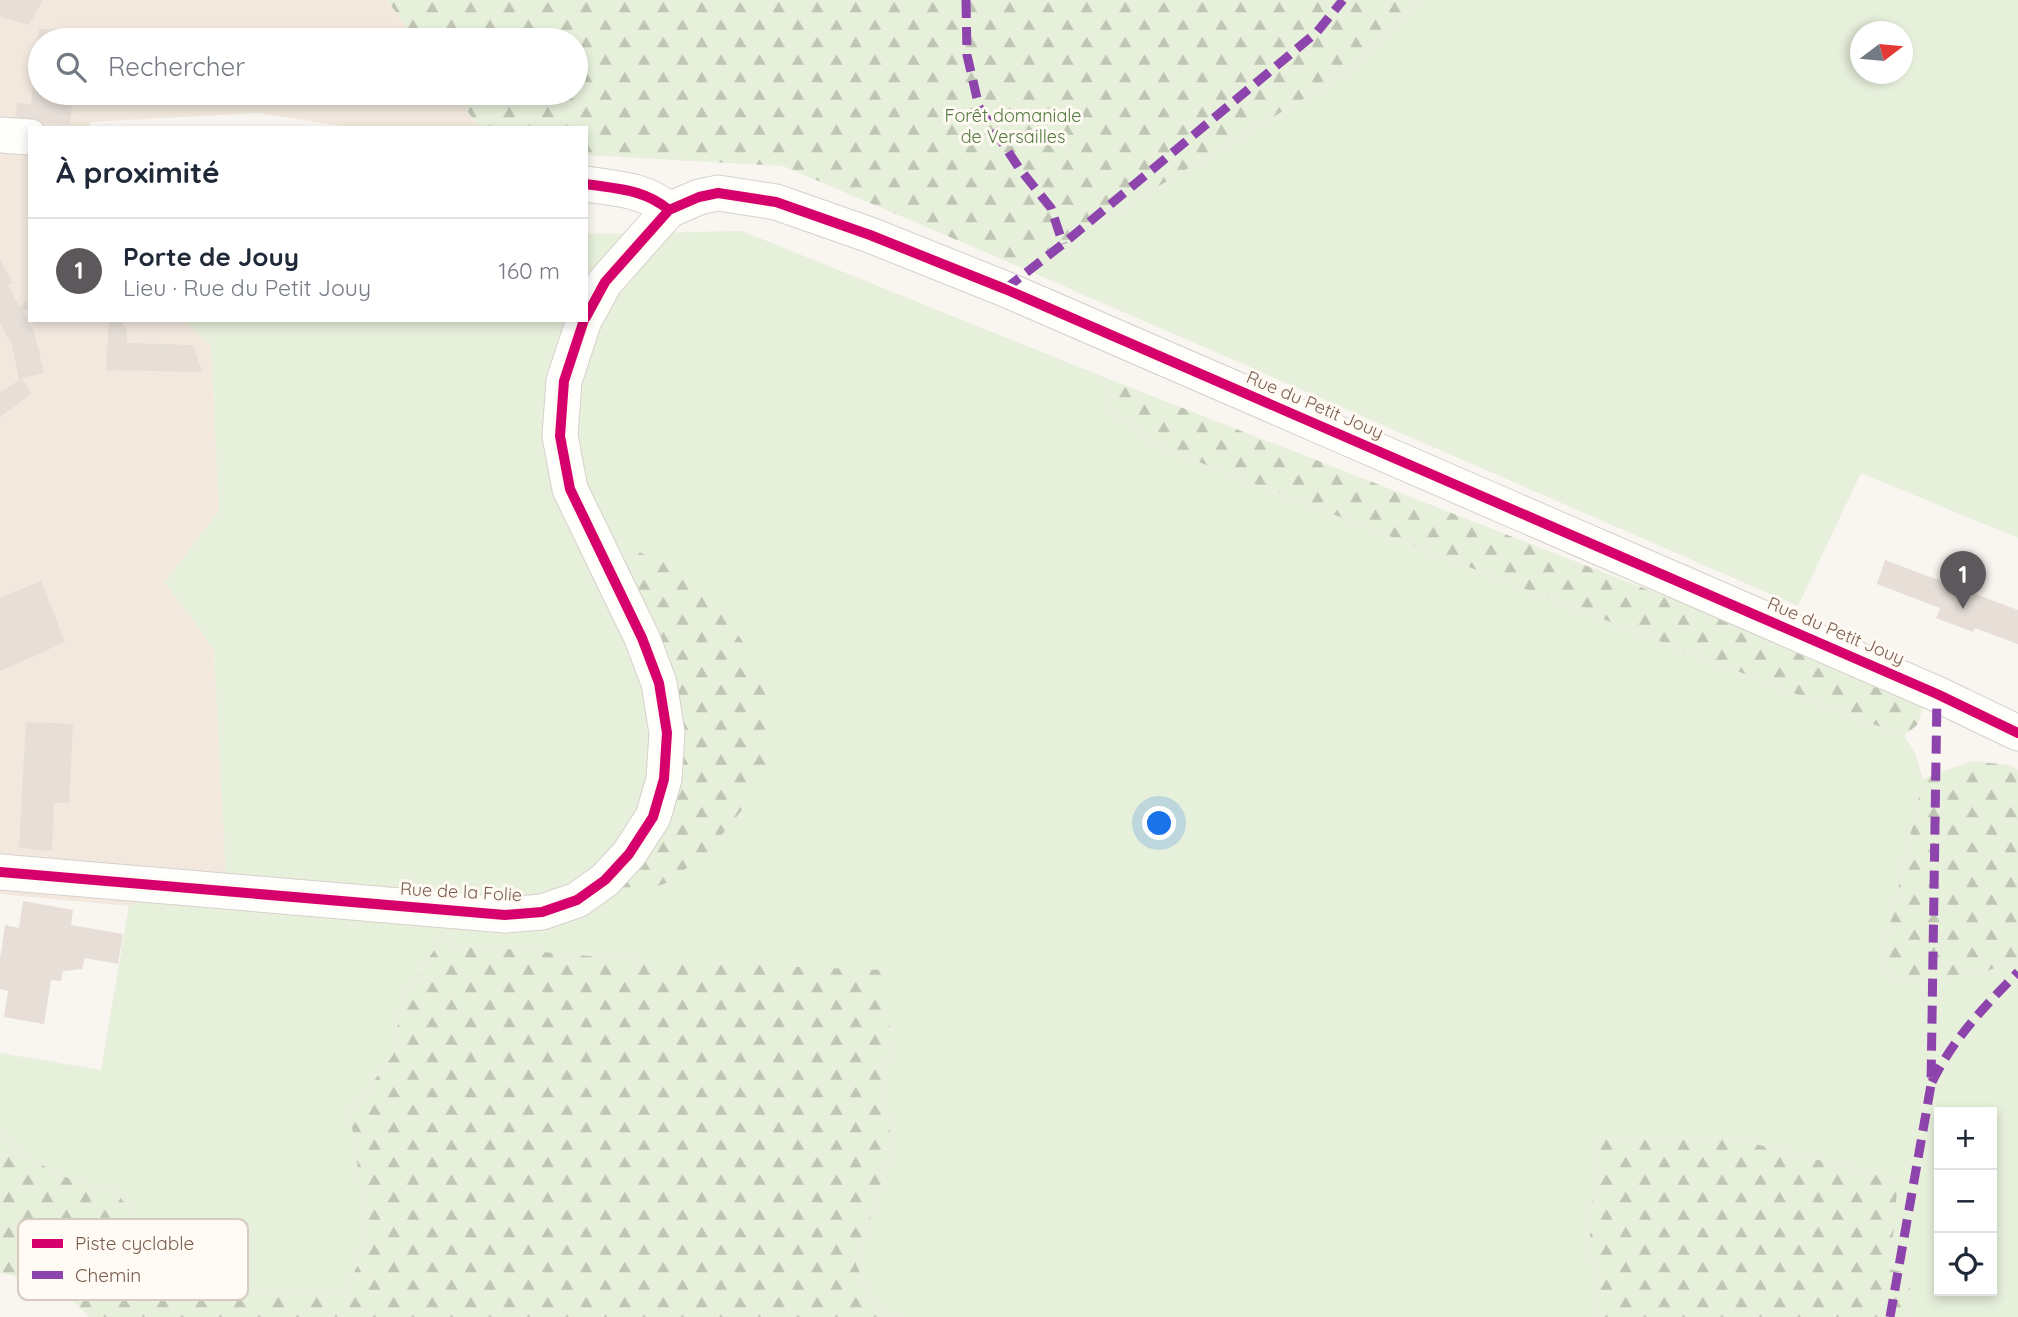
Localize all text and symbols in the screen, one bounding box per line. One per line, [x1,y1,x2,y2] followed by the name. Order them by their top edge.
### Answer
[1850,21,1913,84] north arrow
[28,28,588,105] search box
[52,48,90,86] icon: search
[108,50,245,83] text: Rechercher
[945,104,1081,148] park label: Forêt domaniale de Versailles
[56,153,220,191] text: À proximité
[123,240,299,273] text: Porte de Jouy
[75,256,83,285] text: 1
[498,256,560,285] text: 160 m
[123,273,371,302] text: Lieu · Rue du Petit Jouy
[1243,365,1387,444] street label: Rue du Petit Jouy
[1940,551,1986,609] pin: 1
[1764,591,1908,670] street label: Rue du Petit Jouy
[1142,806,1176,840] your location
[399,877,523,906] street label: Rue de la Folie
[1934,1107,1997,1296] map controls
[1934,1107,1997,1170] button: +
[1934,1170,1997,1233] button: −
[18,1219,248,1300] legend
[75,1231,194,1255] text: Piste cyclable
[1934,1233,1997,1296] button: locate
[75,1263,141,1287] text: Chemin

